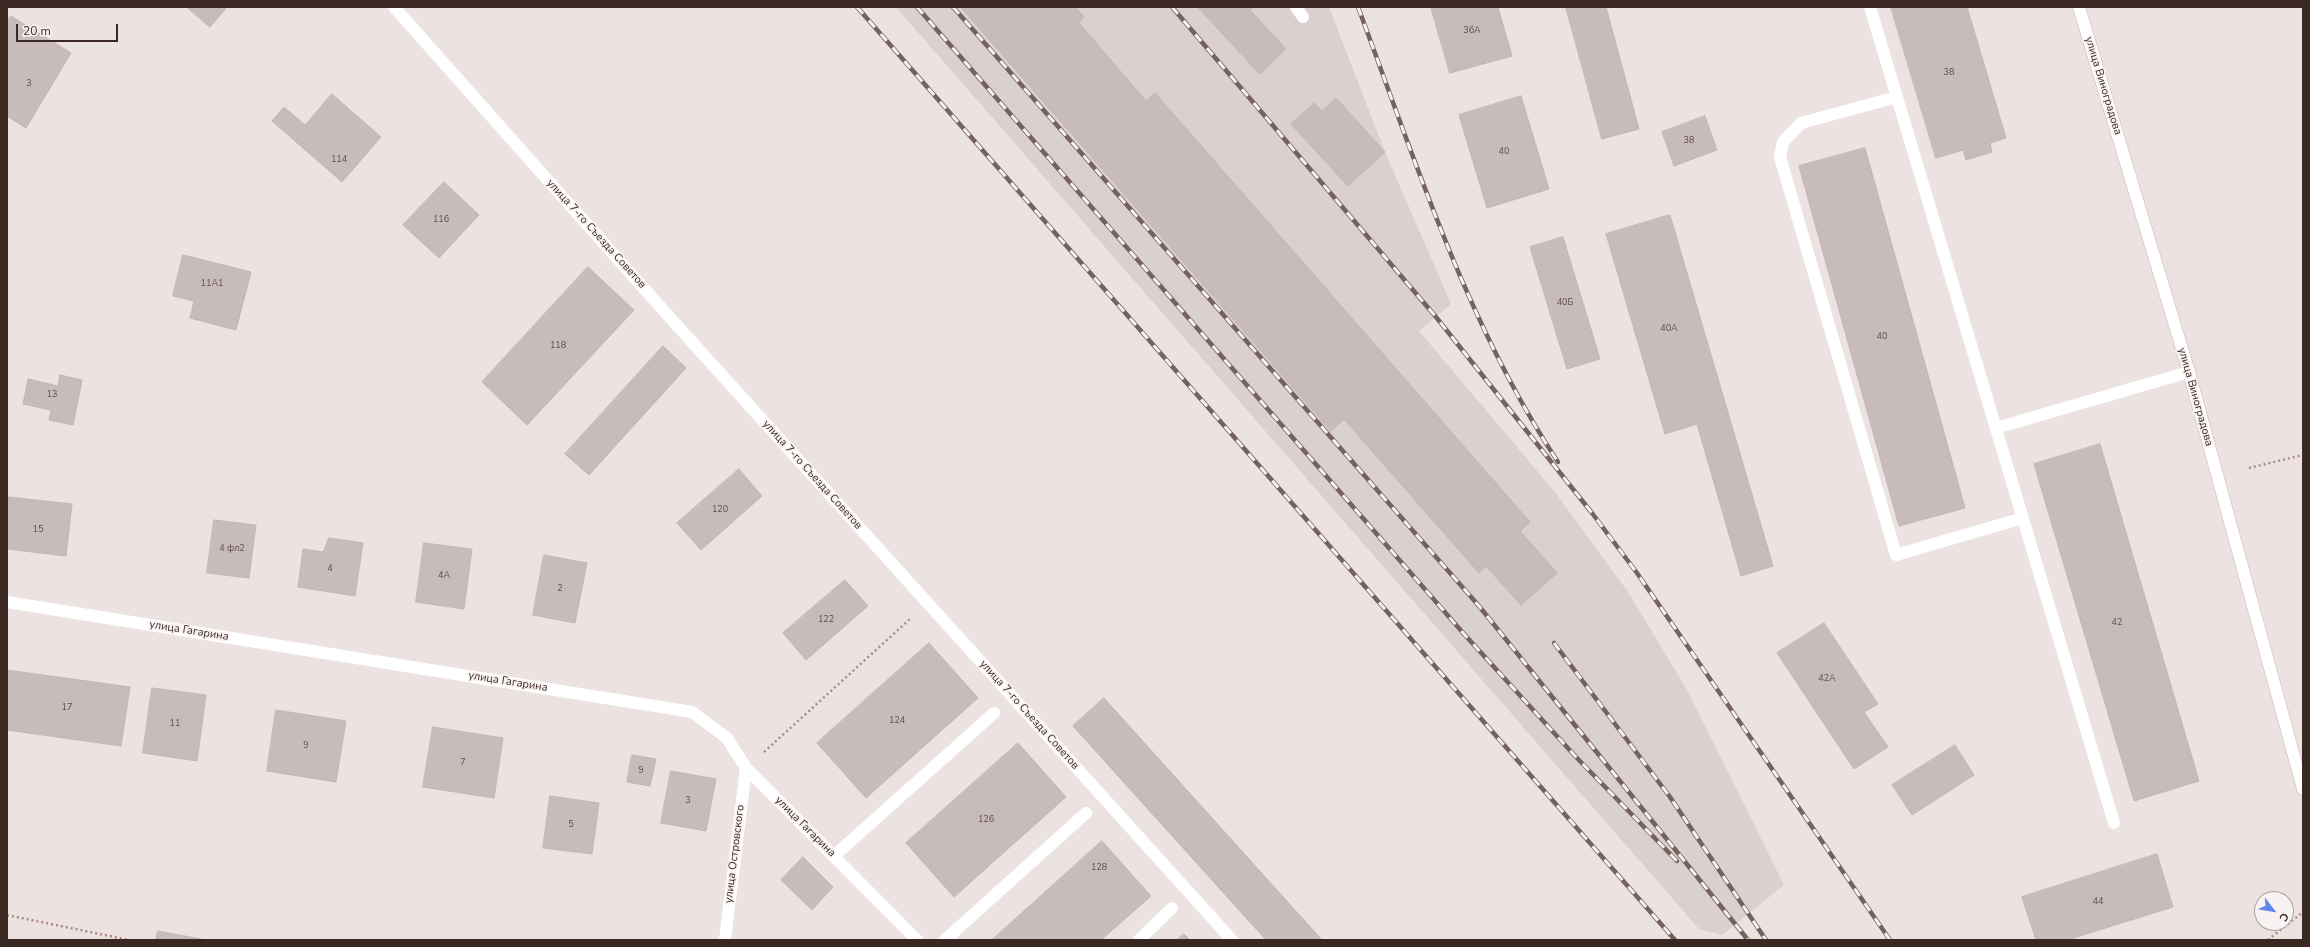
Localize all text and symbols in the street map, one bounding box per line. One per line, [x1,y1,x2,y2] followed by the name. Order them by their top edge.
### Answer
[18,16,120,42] scale bar
[23,23,51,39] text: 20 m
[1463,26,1481,36] house number: 36А
[2082,35,2124,137] street label: улица Виноградова
[1944,68,1954,78] house number: 38
[26,79,32,89] house number: 3
[1684,136,1694,146] house number: 38
[1499,147,1509,157] house number: 40
[331,155,347,165] house number: 114
[544,177,648,291] street label: улица 7-го Съезда Советов
[433,215,449,225] house number: 116
[201,279,223,289] house number: 11А1
[1557,298,1573,308] house number: 40Б
[1660,324,1678,334] house number: 40А
[1877,332,1887,342] house number: 40
[550,341,566,351] house number: 118
[2175,346,2215,448] street label: улица Виноградова
[47,390,57,400] house number: 13
[760,418,864,532] street label: улица 7-го Съезда Советов
[712,505,728,515] house number: 120
[33,525,43,535] house number: 15
[219,544,245,554] house number: 4 фл2
[327,564,333,574] house number: 4
[438,571,450,581] house number: 4А
[557,584,563,594] house number: 2
[818,615,834,625] house number: 122
[148,618,230,644] street label: улица Гагарина
[2112,618,2122,628] house number: 42
[977,658,1081,772] street label: улица 7-го Съезда Советов
[467,669,549,695] street label: улица Гагарина
[1818,674,1836,684] house number: 42А
[62,703,72,713] house number: 17
[889,716,905,726] house number: 124
[170,719,180,729] house number: 11
[303,741,309,751] house number: 9
[460,758,466,768] house number: 7
[638,766,644,776] house number: 9
[772,794,838,860] street label: улица Гагарина
[685,796,691,806] house number: 3
[722,804,748,904] street label: улица Островского
[978,815,994,825] house number: 126
[568,820,574,830] house number: 5
[1091,863,1107,873] house number: 128
[2254,891,2294,931] north arrow
[2093,897,2103,907] house number: 44
[2276,910,2292,924] text: С

